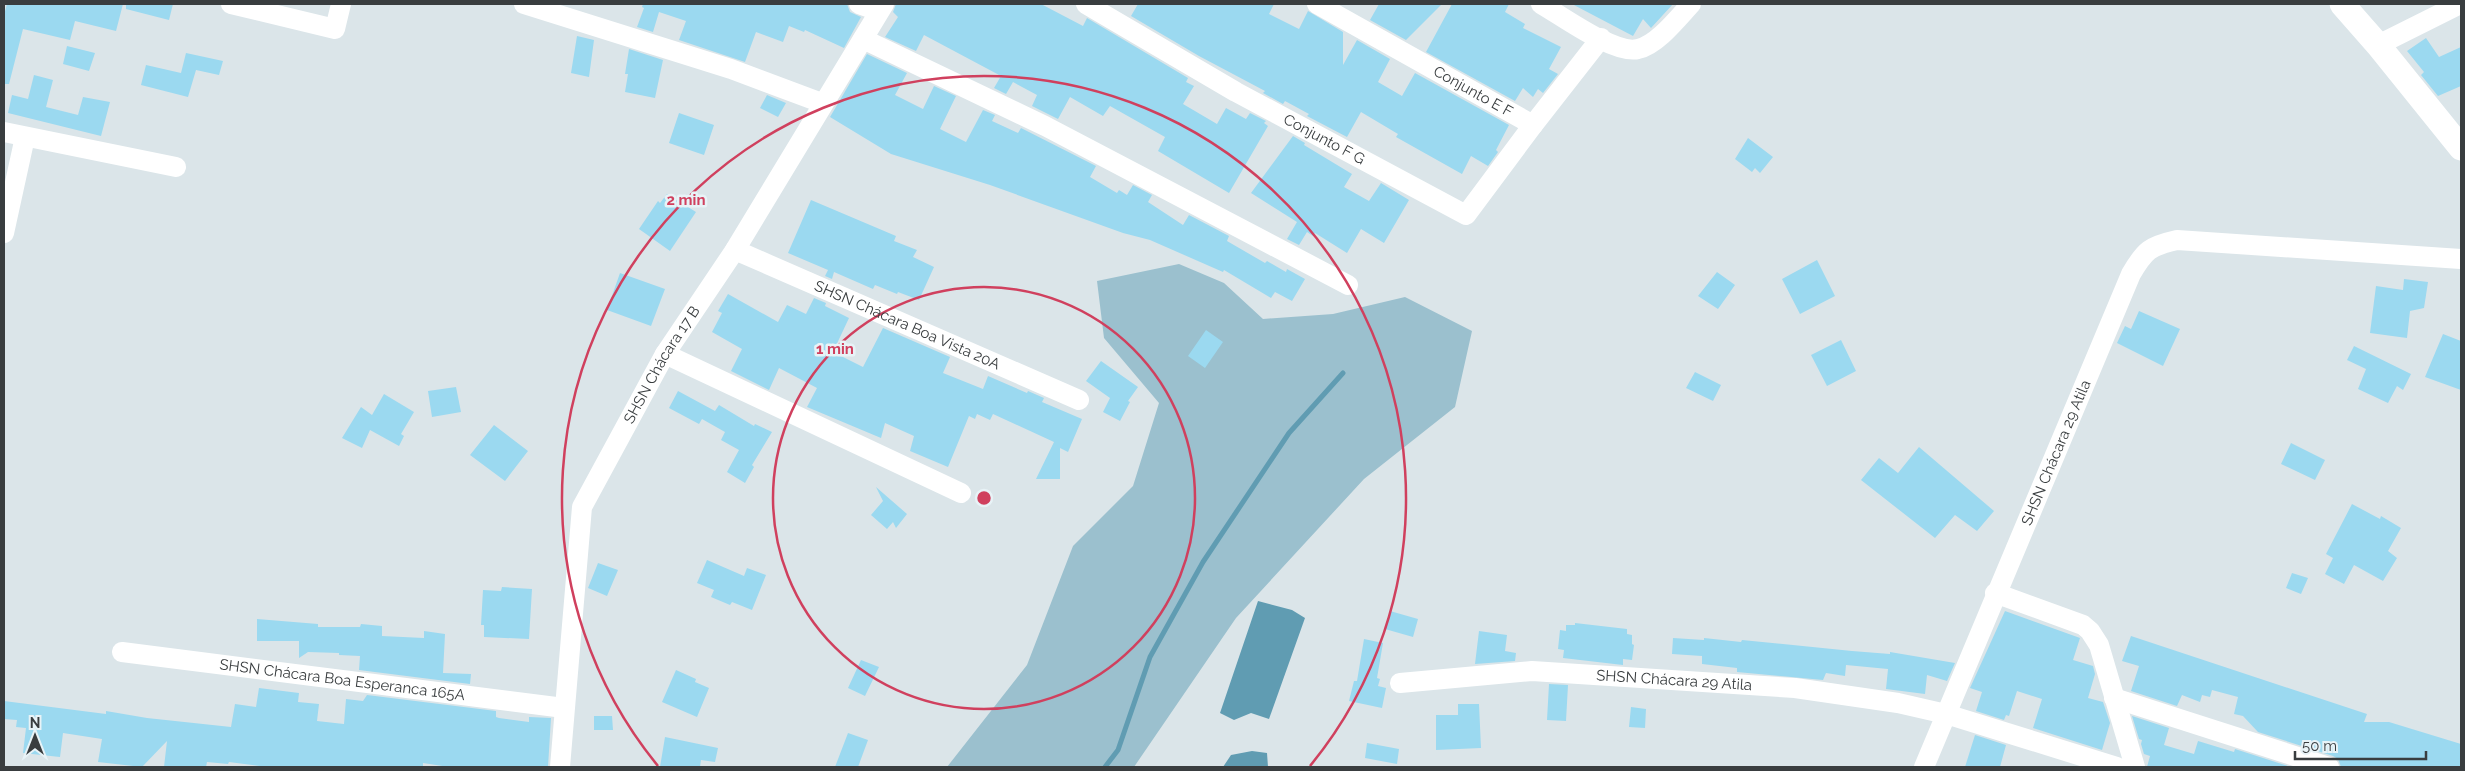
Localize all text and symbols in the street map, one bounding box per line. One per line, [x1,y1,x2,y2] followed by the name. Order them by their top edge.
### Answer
[1430,62,1516,121] street label: Conjunto E F
[1280,110,1368,168] street label: Conjunto F G
[667,191,705,209] text: 2 min
[812,277,1003,374] street label: SHSN Chácara Boa Vista 20A
[620,303,704,427] street label: SHSN Chácara 17 B
[816,340,854,358] text: 1 min
[2018,377,2095,528] street label: SHSN Chácara 29 Atila
[975,489,993,507] centre of rings
[218,655,466,704] street label: SHSN Chácara Boa Esperanca 165A
[1596,666,1753,694] street label: SHSN Chácara 29 Atila
[10,711,60,761] north arrow
[30,715,40,731] text: N
[2295,728,2426,760] scale bar
[2302,737,2337,755] text: 50 m

